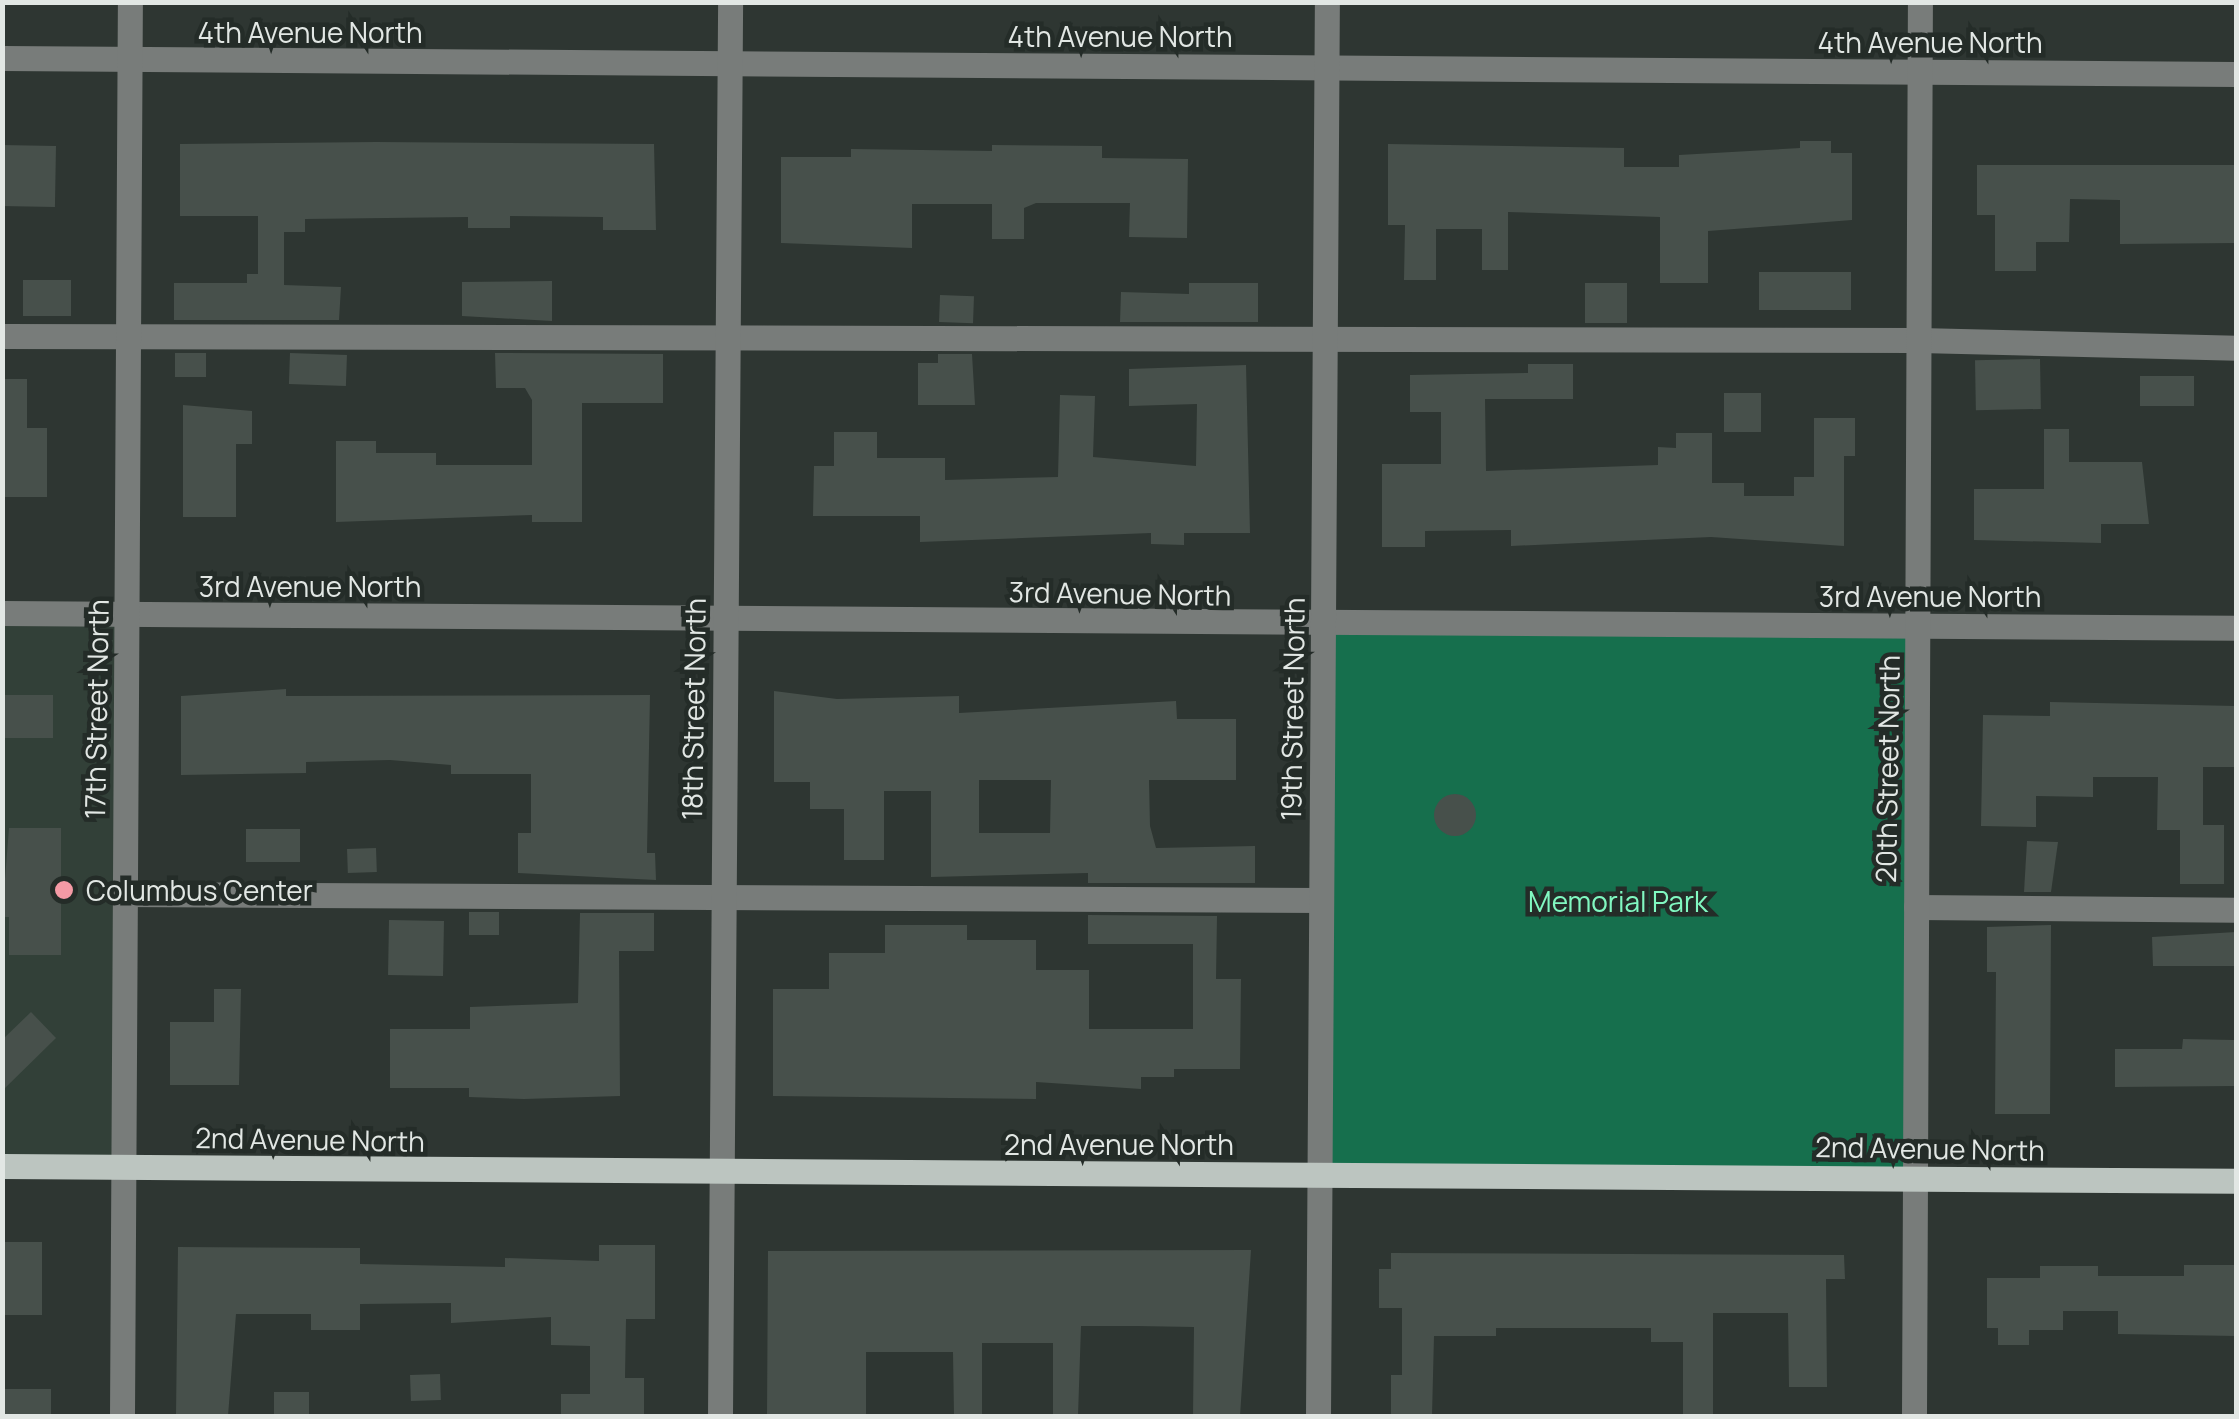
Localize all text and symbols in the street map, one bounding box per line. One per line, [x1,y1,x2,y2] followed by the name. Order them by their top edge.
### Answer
[197,15,423,49] street label: 4th Avenue North
[1007,19,1233,53] street label: 4th Avenue North
[1817,25,2043,59] street label: 4th Avenue North
[199,569,421,603] street label: 3rd Avenue North
[1008,574,1232,612] street label: 3rd Avenue North
[1819,579,2041,613] street label: 3rd Avenue North
[1273,597,1311,821] street label: 19th Street North
[674,598,712,820] street label: 18th Street North
[77,599,115,819] street label: 17th Street North
[1868,655,1906,883] street label: 20th Street North
[86,873,313,907] place label: Columbus Center
[51,877,77,903] marker: Columbus Center
[1528,884,1708,918] park label: Memorial Park
[195,1120,425,1158] street label: 2nd Avenue North
[1004,1127,1234,1161] street label: 2nd Avenue North
[1815,1129,2045,1167] street label: 2nd Avenue North

